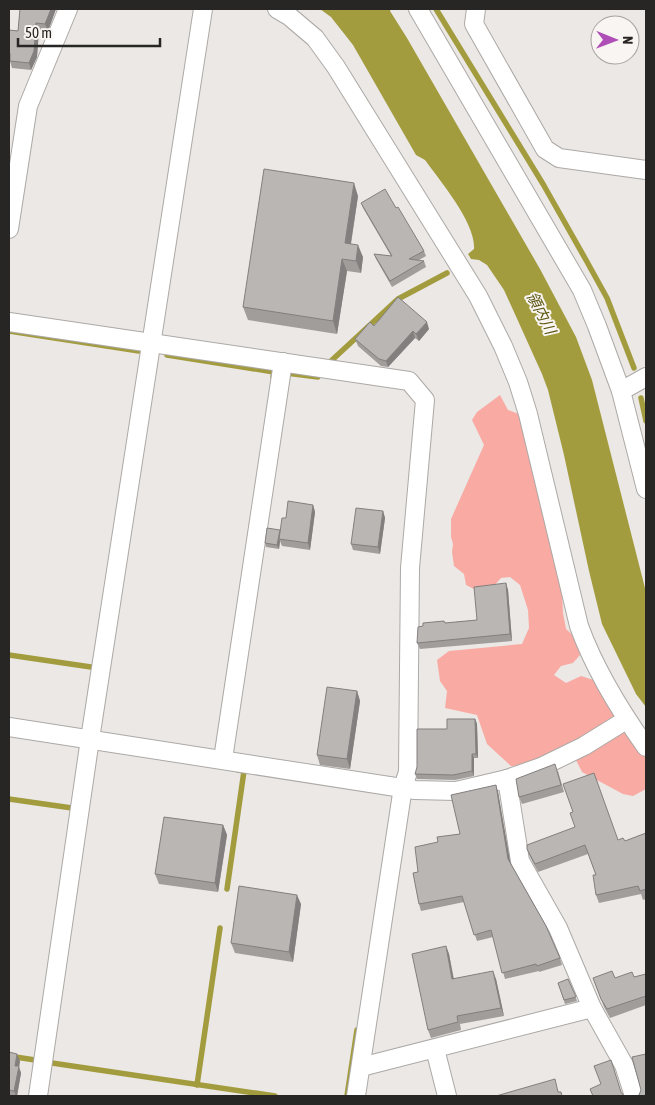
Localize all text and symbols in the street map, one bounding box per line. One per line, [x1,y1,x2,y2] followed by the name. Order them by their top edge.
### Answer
[18,15,160,47] scale bar
[590,15,640,65] north arrow
[25,24,52,41] text: 50 m
[620,36,636,44] text: N
[524,289,560,338] water label: 領内川

